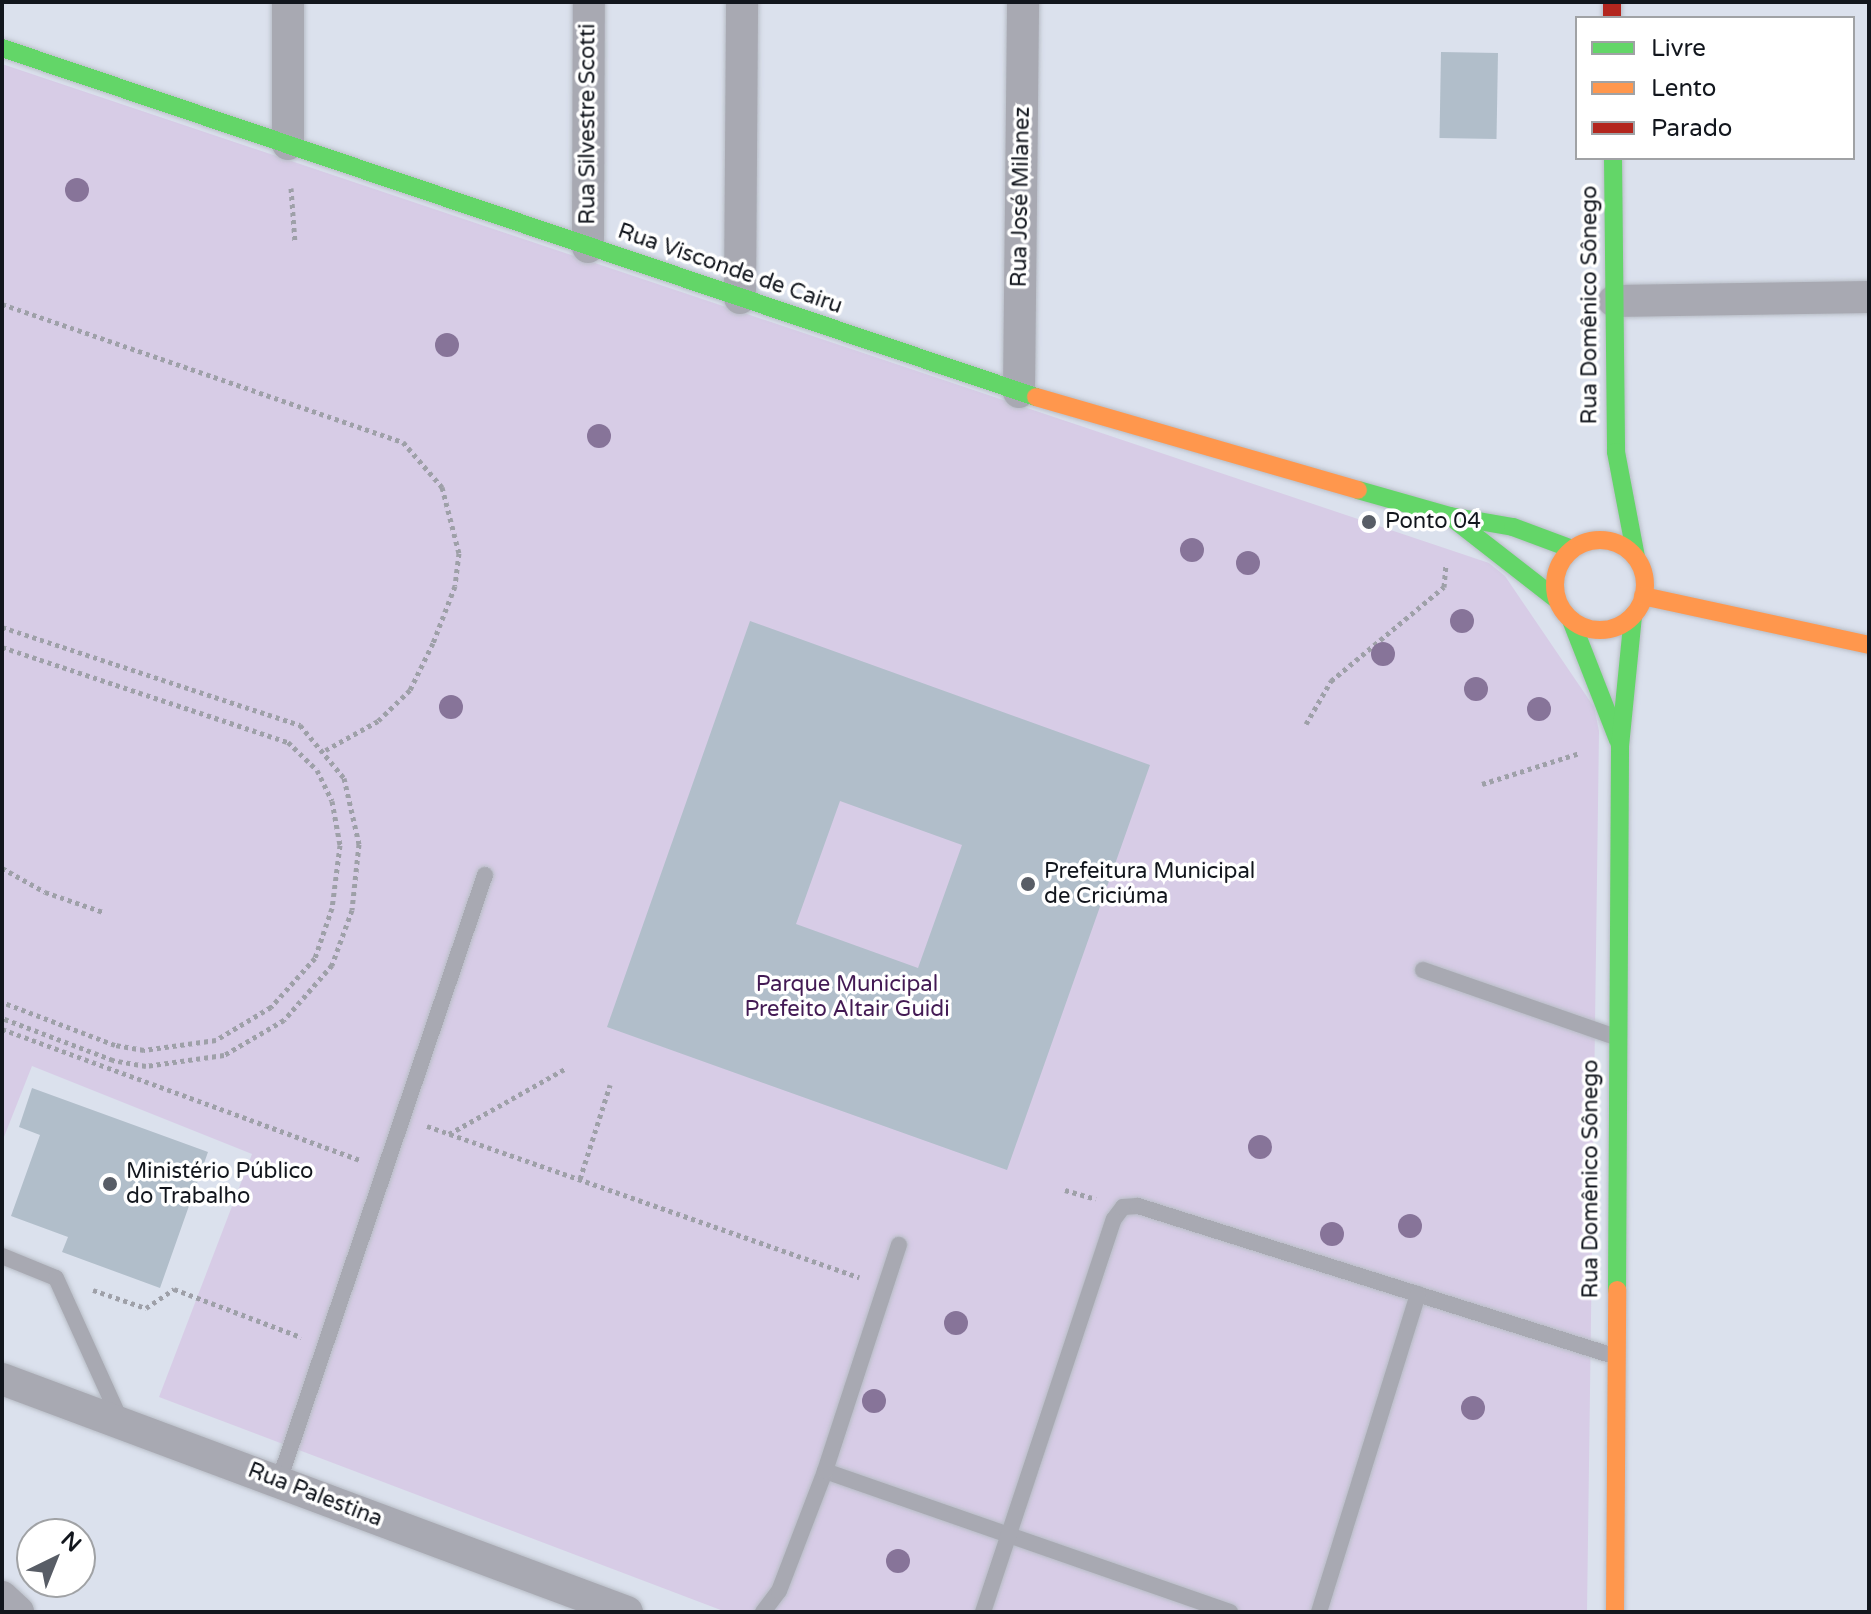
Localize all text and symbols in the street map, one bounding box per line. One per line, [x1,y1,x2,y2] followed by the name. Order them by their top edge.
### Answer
[1575,16,1855,160] legend
[575,23,601,225] street label: Rua Silvestre Scotti
[1651,34,1706,63] text: Livre
[1651,74,1716,103] text: Lento
[1006,106,1036,288] street label: Rua José Milanez
[1651,114,1732,143] text: Parado
[1577,186,1603,424] street label: Rua Domênico Sônego
[614,218,846,320] street label: Rua Visconde de Cairu
[1385,509,1481,535] place label: Ponto 04
[1360,513,1378,531] marker: Ponto 04
[1044,858,1255,910] place label: Prefeitura Municipal de Criciúma
[1019,875,1037,893] marker: Prefeitura Municipal de Criciúma
[744,971,950,1022] park label: Parque Municipal Prefeito Altair Guidi
[1578,1060,1604,1298] street label: Rua Domênico Sônego
[126,1158,313,1210] place label: Ministério Público do Trabalho
[101,1175,119,1193] marker: Ministério Público do Trabalho
[244,1457,386,1533] street label: Rua Palestina
[16,1518,96,1598] north arrow
[56,1526,86,1557] text: N

